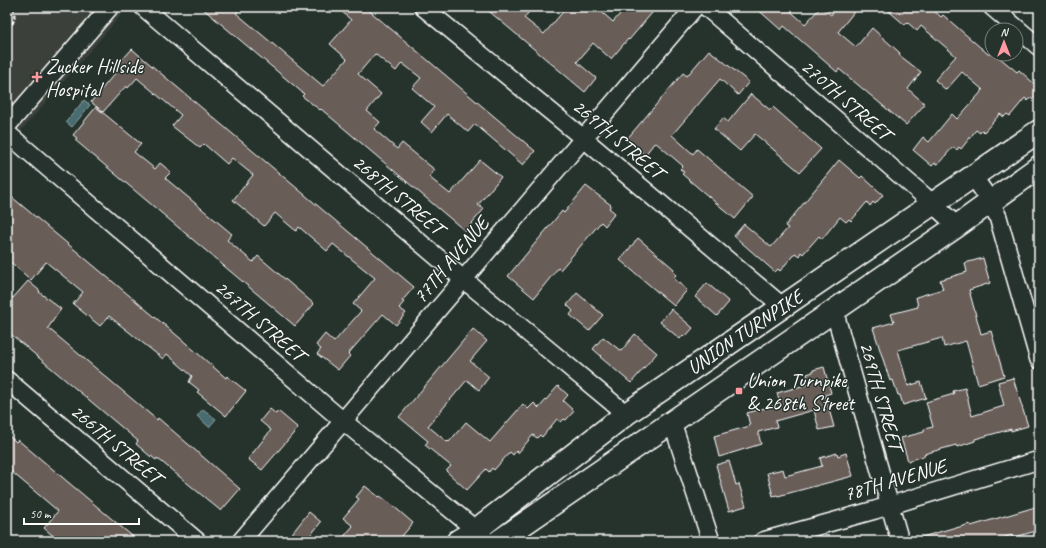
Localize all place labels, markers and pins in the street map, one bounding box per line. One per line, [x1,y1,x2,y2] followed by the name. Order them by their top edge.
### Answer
[46,54,144,102] place label: Zucker Hillside Hospital
[31,71,43,83] marker: Zucker Hillside Hospital
[747,368,856,416] place label: Union Turnpike & 268th Street
[734,386,744,396] marker: Union Turnpike & 268th Street

